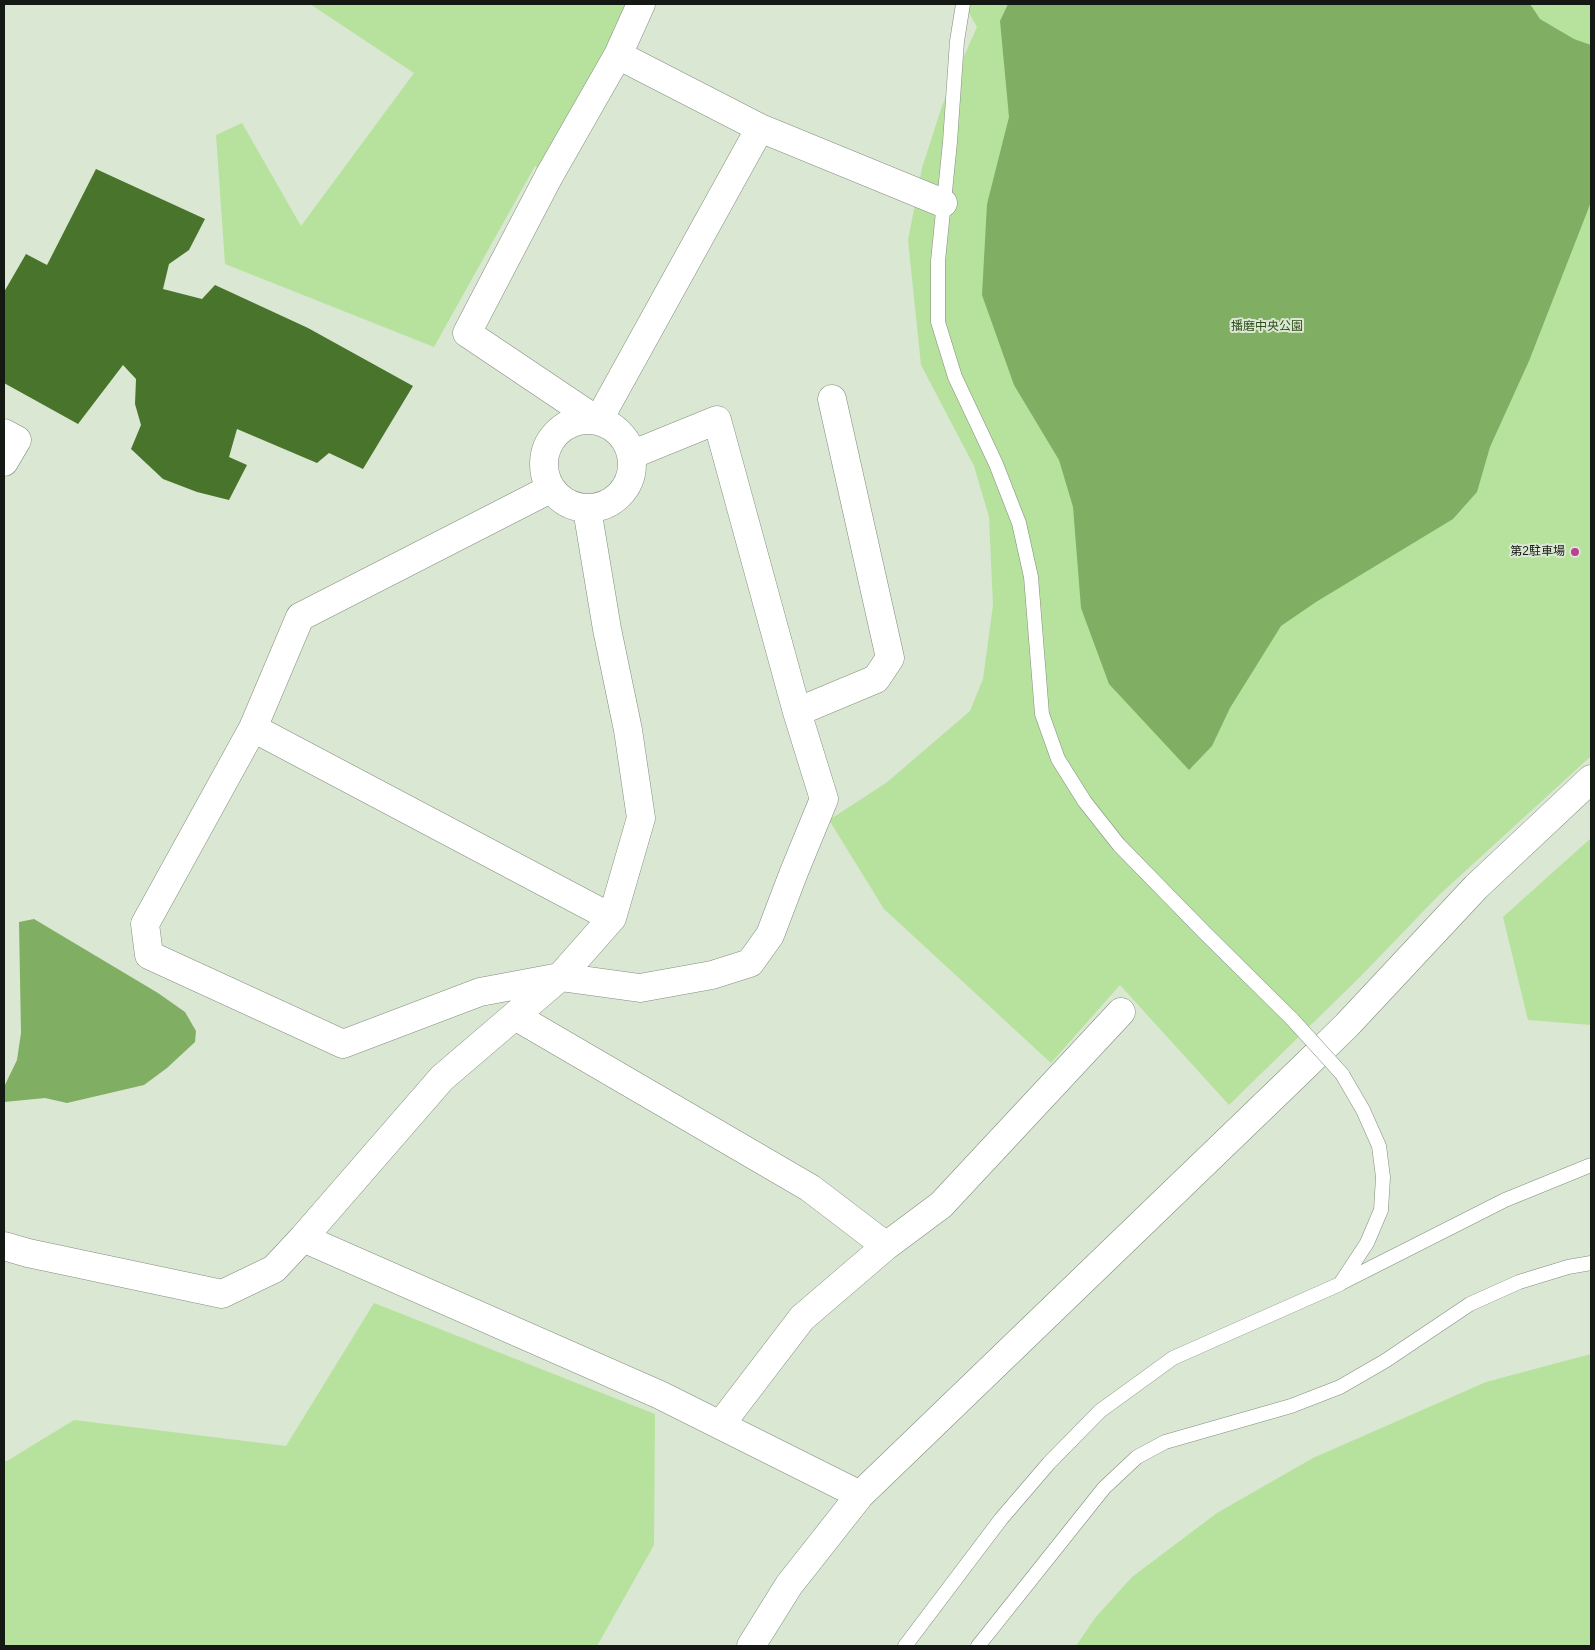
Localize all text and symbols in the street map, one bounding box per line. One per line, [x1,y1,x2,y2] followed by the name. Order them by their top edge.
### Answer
[1231,320,1303,334] park label: 播磨中央公園
[1510,545,1565,559] place label: 第2駐車場
[1569,546,1581,558] marker: 第2駐車場

